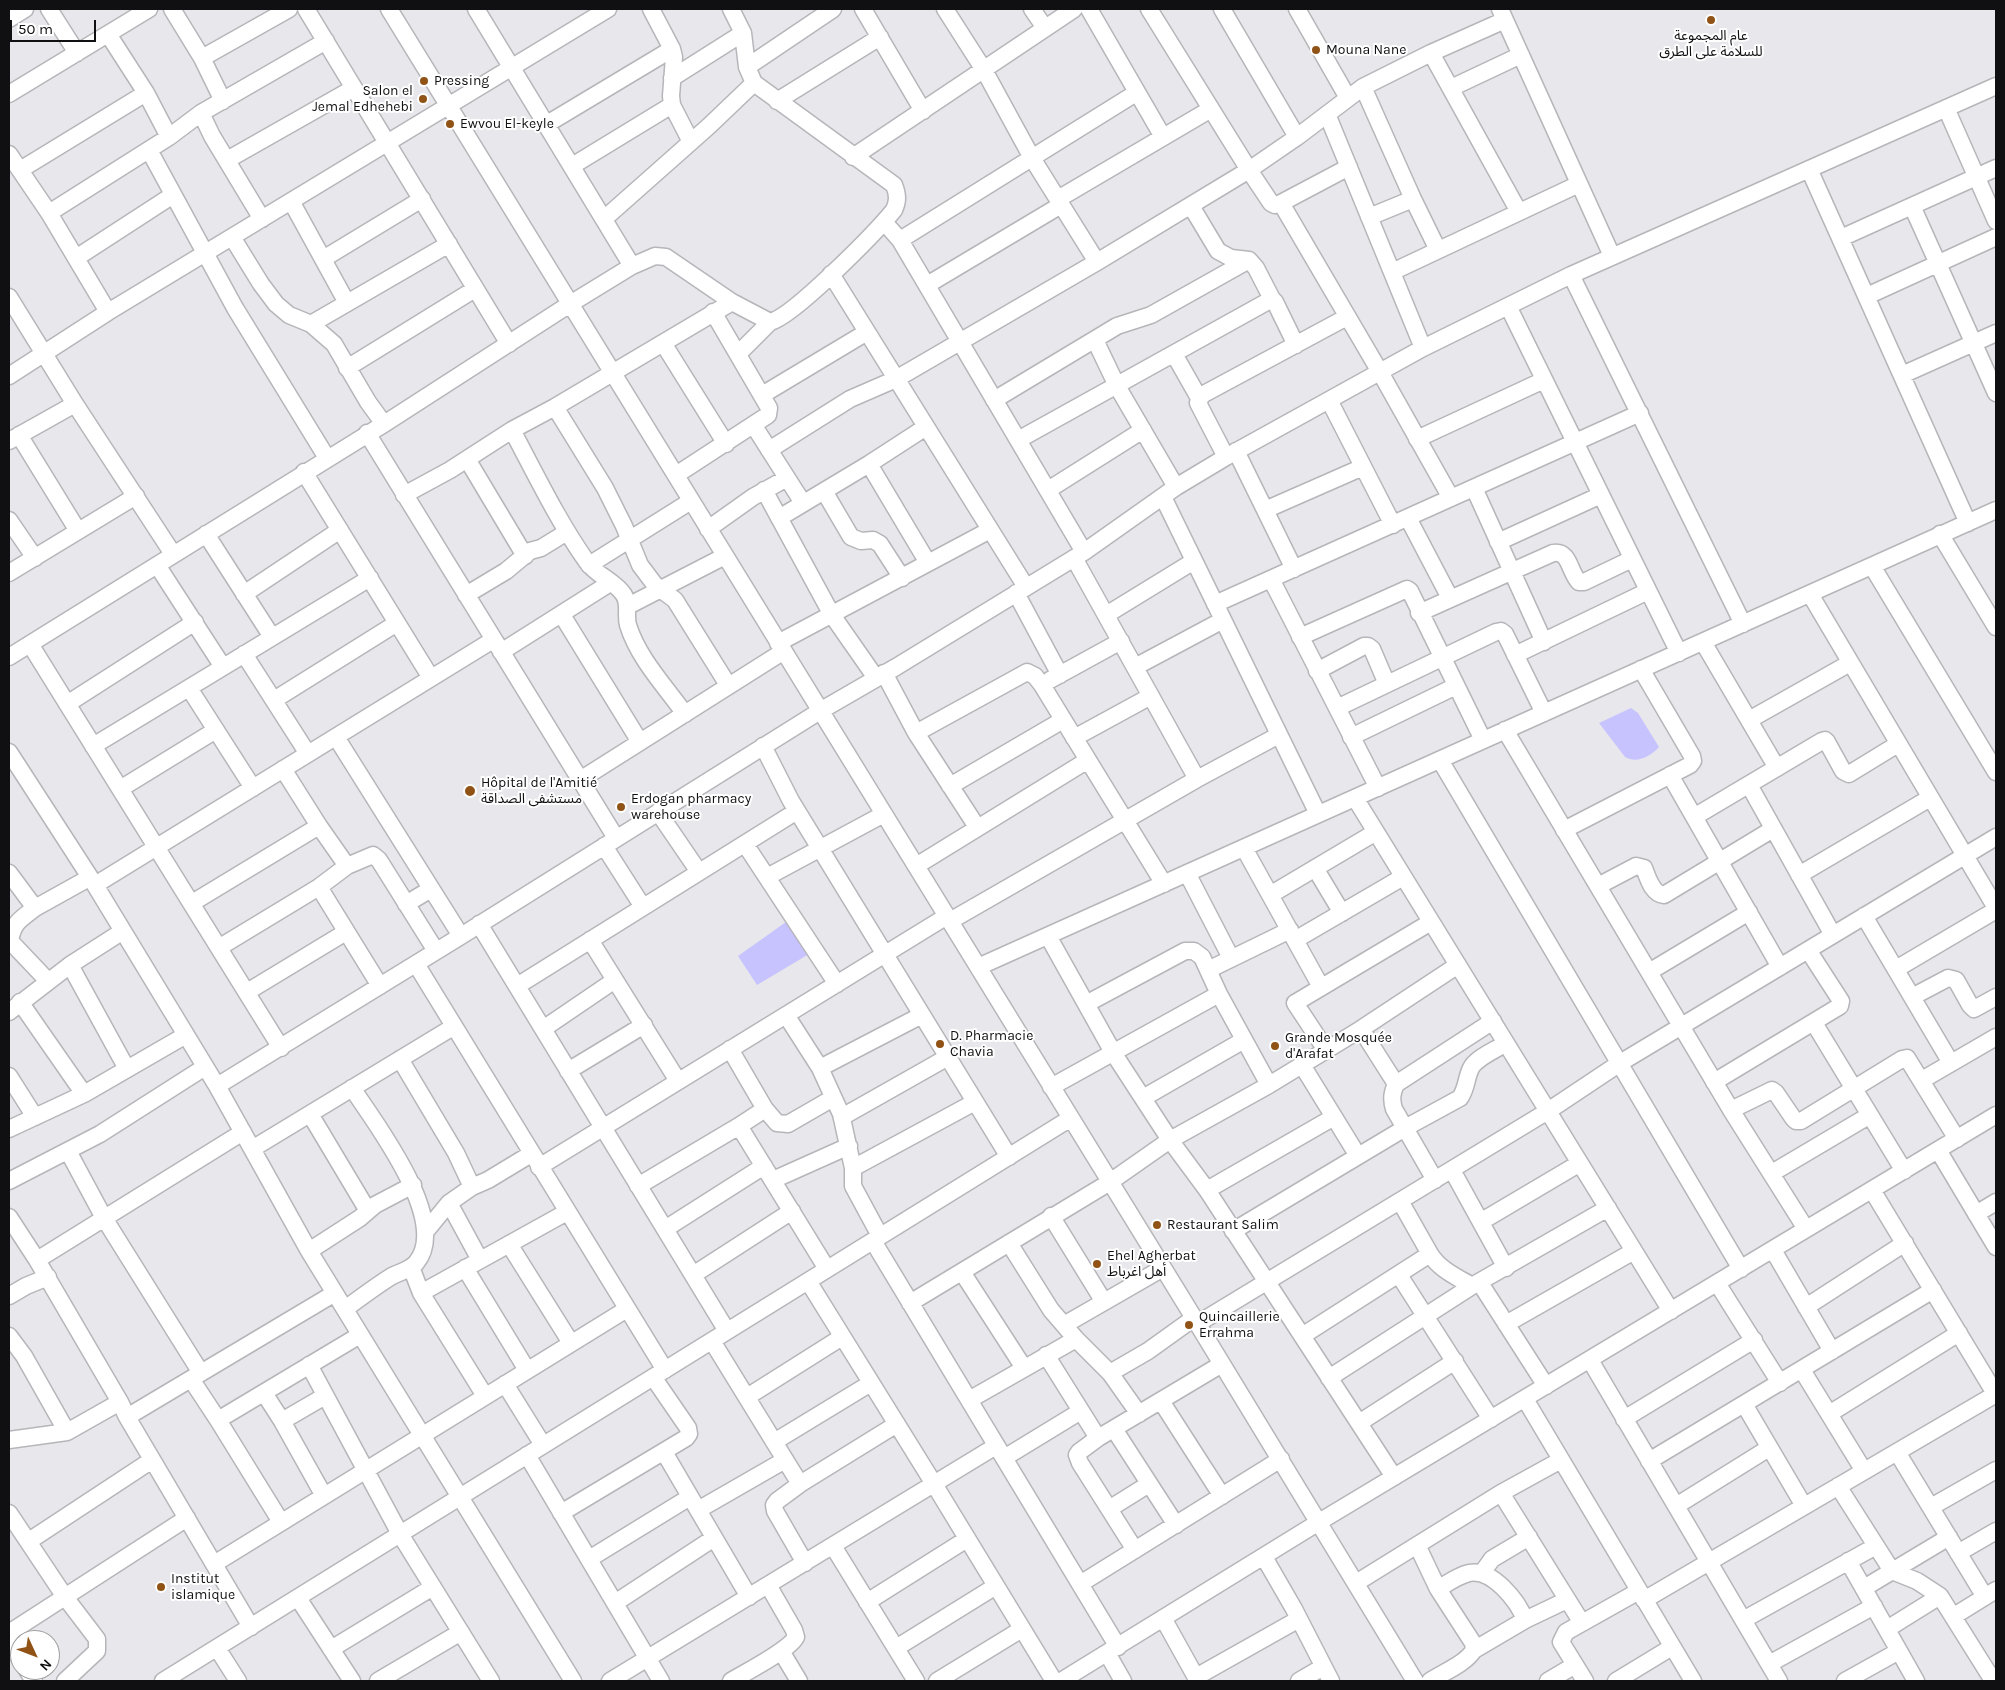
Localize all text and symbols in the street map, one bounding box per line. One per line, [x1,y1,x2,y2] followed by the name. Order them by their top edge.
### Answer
[12,10,99,42] scale bar
[1705,14,1717,26] marker: عام المجموعة للسلامة على الطرق
[18,20,53,38] text: 50 m
[1659,28,1763,60] place label: عام المجموعة للسلامة على الطرق
[1326,42,1406,58] place label: Mouna Nane
[1310,44,1322,56] marker: Mouna Nane
[434,73,489,89] place label: Pressing
[418,75,430,87] marker: Pressing
[312,83,413,115] place label: Salon el Jemal Edhehebi
[417,93,429,105] marker: Salon el Jemal Edhehebi
[460,116,554,132] place label: Ewvou El-keyle
[444,118,456,130] marker: Ewvou El-keyle
[481,775,597,808] place label: Hôpital de l'Amitié مستشفى الصداقة
[463,784,477,798] marker: Hôpital de l'Amitié مستشفى الصداقة
[631,791,751,824] place label: Erdogan pharmacy warehouse
[615,801,627,813] marker: Erdogan pharmacy warehouse
[950,1028,1033,1060] place label: D. Pharmacie Chavia
[1285,1030,1392,1062] place label: Grande Mosquée d'Arafat
[934,1038,946,1050] marker: D. Pharmacie Chavia
[1269,1040,1281,1052] marker: Grande Mosquée d'Arafat
[1167,1217,1279,1233] place label: Restaurant Salim
[1151,1219,1163,1231] marker: Restaurant Salim
[1107,1248,1196,1280] place label: Ehel Agherbat أهل اغرباط
[1091,1258,1103,1270] marker: Ehel Agherbat أهل اغرباط
[1199,1309,1280,1341] place label: Quincaillerie Errahma
[1183,1319,1195,1331] marker: Quincaillerie Errahma
[171,1571,235,1604] place label: Institut islamique
[155,1581,167,1593] marker: Institut islamique
[10,1630,60,1680] north arrow
[36,1655,55,1674] text: N

